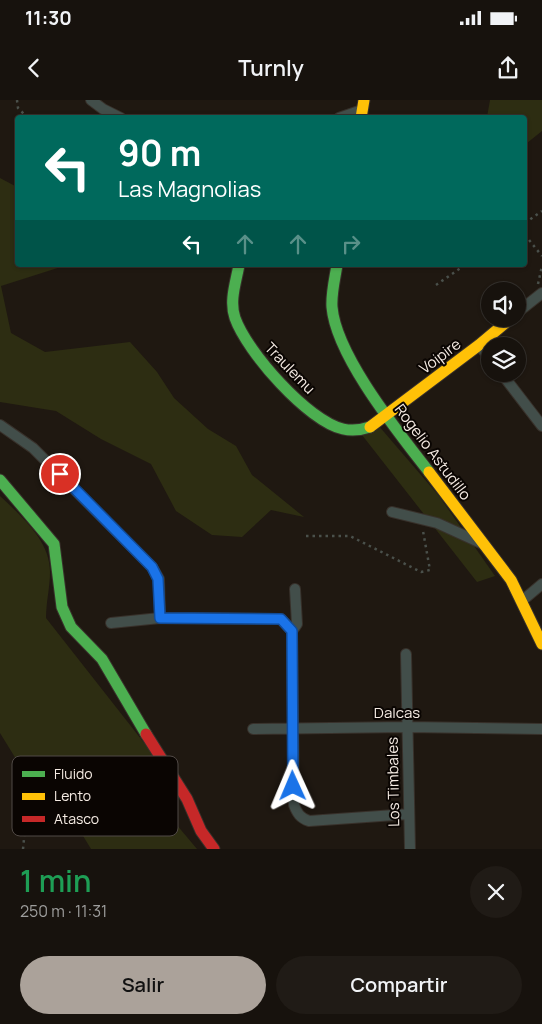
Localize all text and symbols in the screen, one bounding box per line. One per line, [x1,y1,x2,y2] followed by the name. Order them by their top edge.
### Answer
[25,5,72,31] text: 11:30
[238,53,304,83] text: Turnly
[20,54,48,82] icon: back
[494,54,522,82] icon: share
[118,129,201,177] text: 90 m
[35,135,100,200] icon: left
[118,174,261,204] text: Las Magnolias
[178,230,206,258] icon: left
[231,230,259,258] icon: ahead
[284,230,312,258] icon: ahead
[337,230,365,258] icon: right
[481,282,526,382] map controls
[481,282,526,327] button: sound
[415,333,465,379] street label: Voipire
[481,337,526,382] button: layers
[260,338,320,398] street label: Traulemu
[390,400,476,505] street label: Rogelio Astudillo
[39,453,81,495] pin
[46,460,74,488] icon: arrive
[374,702,420,723] street label: Dalcas
[382,737,404,827] street label: Los Timbales
[12,756,178,836] legend
[266,759,318,811] position arrow
[54,764,92,783] text: Fluido
[54,786,91,805] text: Lento
[54,809,99,828] text: Atasco
[20,860,92,901] text: 1 min
[470,866,522,918] button: close
[20,900,107,922] text: 250 m · 11:31
[20,956,266,1014] button: Salir
[276,956,522,1014] button: Compartir

